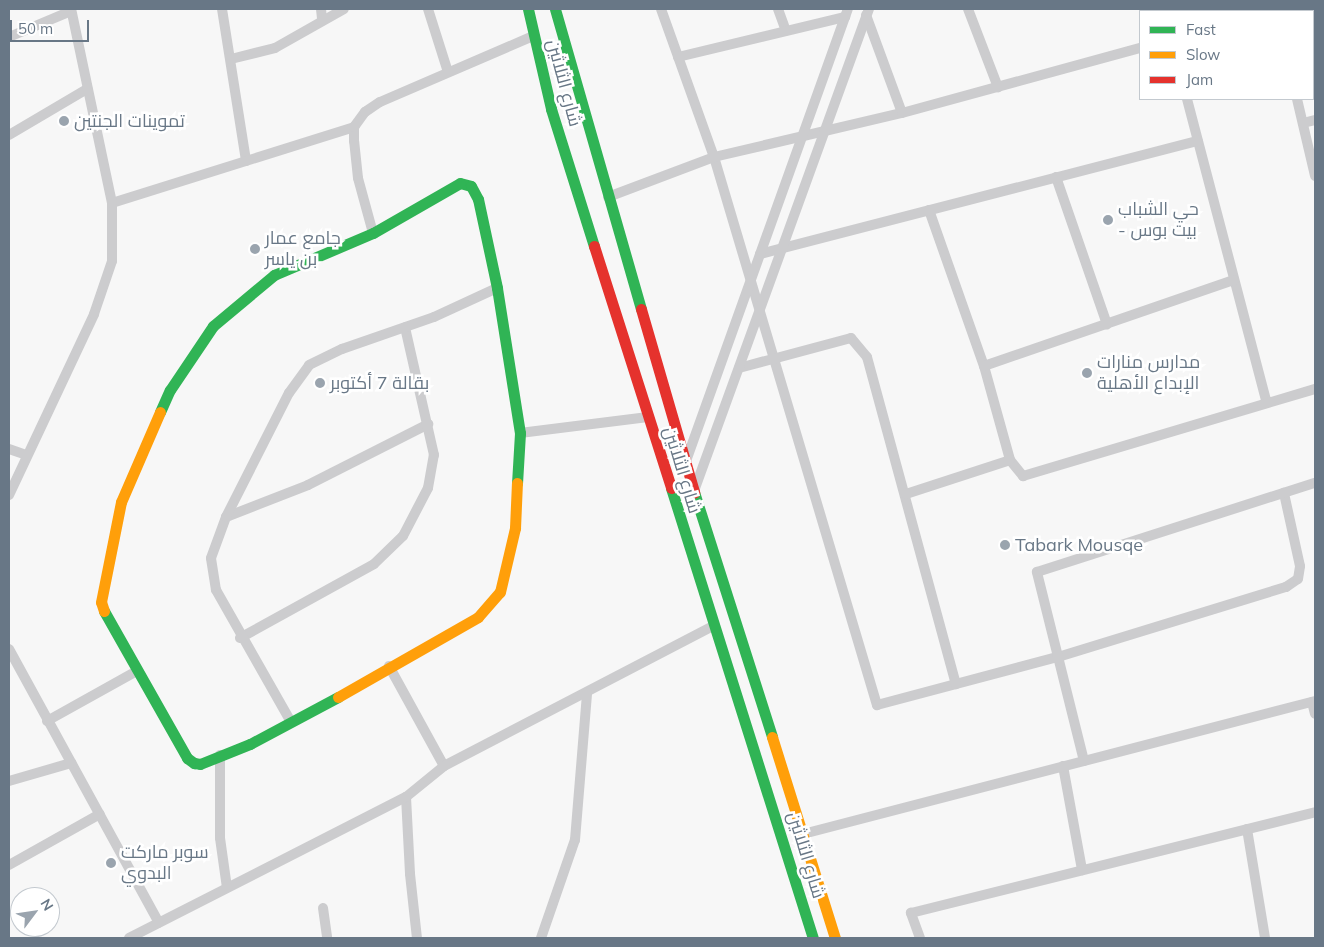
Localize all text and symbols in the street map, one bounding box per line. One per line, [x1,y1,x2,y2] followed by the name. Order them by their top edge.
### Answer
[12,10,91,42] scale bar
[1139,10,1314,100] legend
[18,19,53,38] text: 50 m
[1186,20,1216,39] text: Fast
[542,37,586,129] street label: شارع الثلاثين
[1186,45,1220,64] text: Slow
[1186,70,1213,89] text: Jam
[74,110,185,132] place label: تموينات الجنتين
[58,115,70,127] marker: تموينات الجنتين
[1118,199,1199,242] place label: حي الشباب - بيت بوس
[1102,214,1114,226] marker: حي الشباب - بيت بوس
[265,228,341,270] place label: جامع عمار بن ياسر
[249,243,261,255] marker: جامع عمار بن ياسر
[1097,352,1200,394] place label: مدارس منارات الإبداع الأهلية
[1081,367,1093,379] marker: مدارس منارات الإبداع الأهلية
[330,372,429,394] place label: بقالة 7 أكتوبر
[314,377,326,389] marker: بقالة 7 أكتوبر
[659,424,705,516] street label: شارع الثلاثين
[1015,534,1143,556] place label: Tabark Mousqe
[999,539,1011,551] marker: Tabark Mousqe
[783,809,829,901] street label: شارع الثلاثين
[121,842,209,884] place label: سوبر ماركت البدوي
[105,857,117,869] marker: سوبر ماركت البدوي
[10,887,60,937] north arrow
[37,896,57,914] text: N

